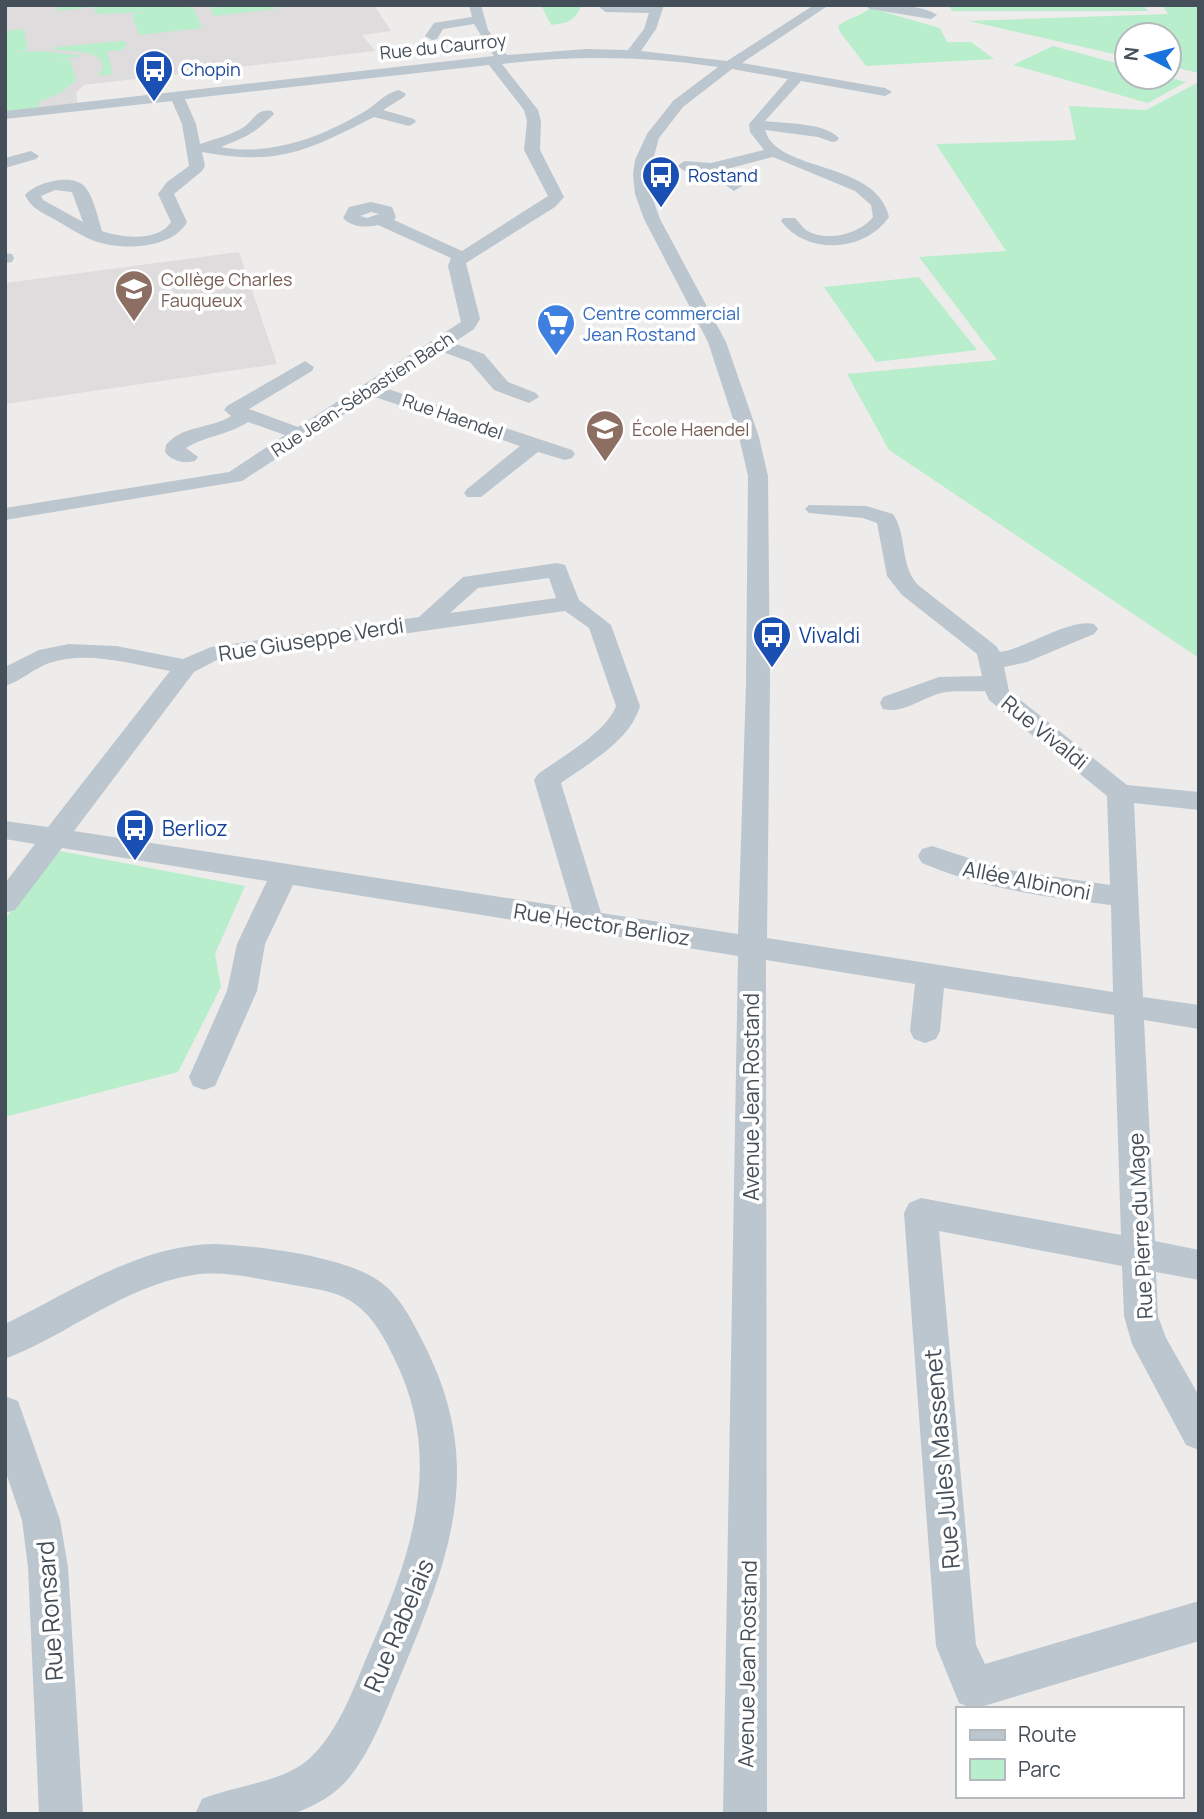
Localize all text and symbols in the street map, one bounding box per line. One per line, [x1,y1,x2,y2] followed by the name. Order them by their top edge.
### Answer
[1113,21,1183,91] north arrow
[378,27,508,65] street label: Rue du Caurroy
[1117,46,1145,62] text: N
[133,48,175,103] bus stop icon: Chopin
[181,57,241,81] place label: Chopin
[640,154,682,209] bus stop icon: Rostand
[688,163,758,187] place label: Rostand
[161,267,292,312] place label: Collège Charles Fauqueux
[113,268,155,323] school or university icon: Collège Charles Fauqueux
[583,301,740,346] place label: Centre commercial Jean Rostand
[535,302,577,357] supermarket icon: Centre commercial Jean Rostand
[266,326,458,462] street label: Rue Jean-Sébastien Bach
[400,388,506,444] street label: Rue Haendel
[584,408,626,463] school or university icon: École Haendel
[632,417,750,441] place label: École Haendel
[216,611,406,667] street label: Rue Giuseppe Verdi
[751,614,793,669] bus stop icon: Vivaldi
[799,621,860,649] place label: Vivaldi
[996,689,1094,775] street label: Rue Vivaldi
[114,807,156,862] bus stop icon: Berlioz
[162,814,228,842] place label: Berlioz
[961,854,1093,906] street label: Allée Albinoni
[512,896,692,952] street label: Rue Hector Berlioz
[737,993,765,1201] street label: Avenue Jean Rostand
[1121,1132,1159,1320] street label: Rue Pierre du Mage
[915,1348,967,1570] street label: Rue Jules Massenet
[28,1540,70,1682] street label: Rue Ronsard
[355,1553,441,1697] street label: Rue Rabelais
[731,1560,763,1768] street label: Avenue Jean Rostand
[956,1707,1183,1798] legend
[1018,1720,1076,1748] text: Route
[1018,1755,1061,1783] text: Parc

